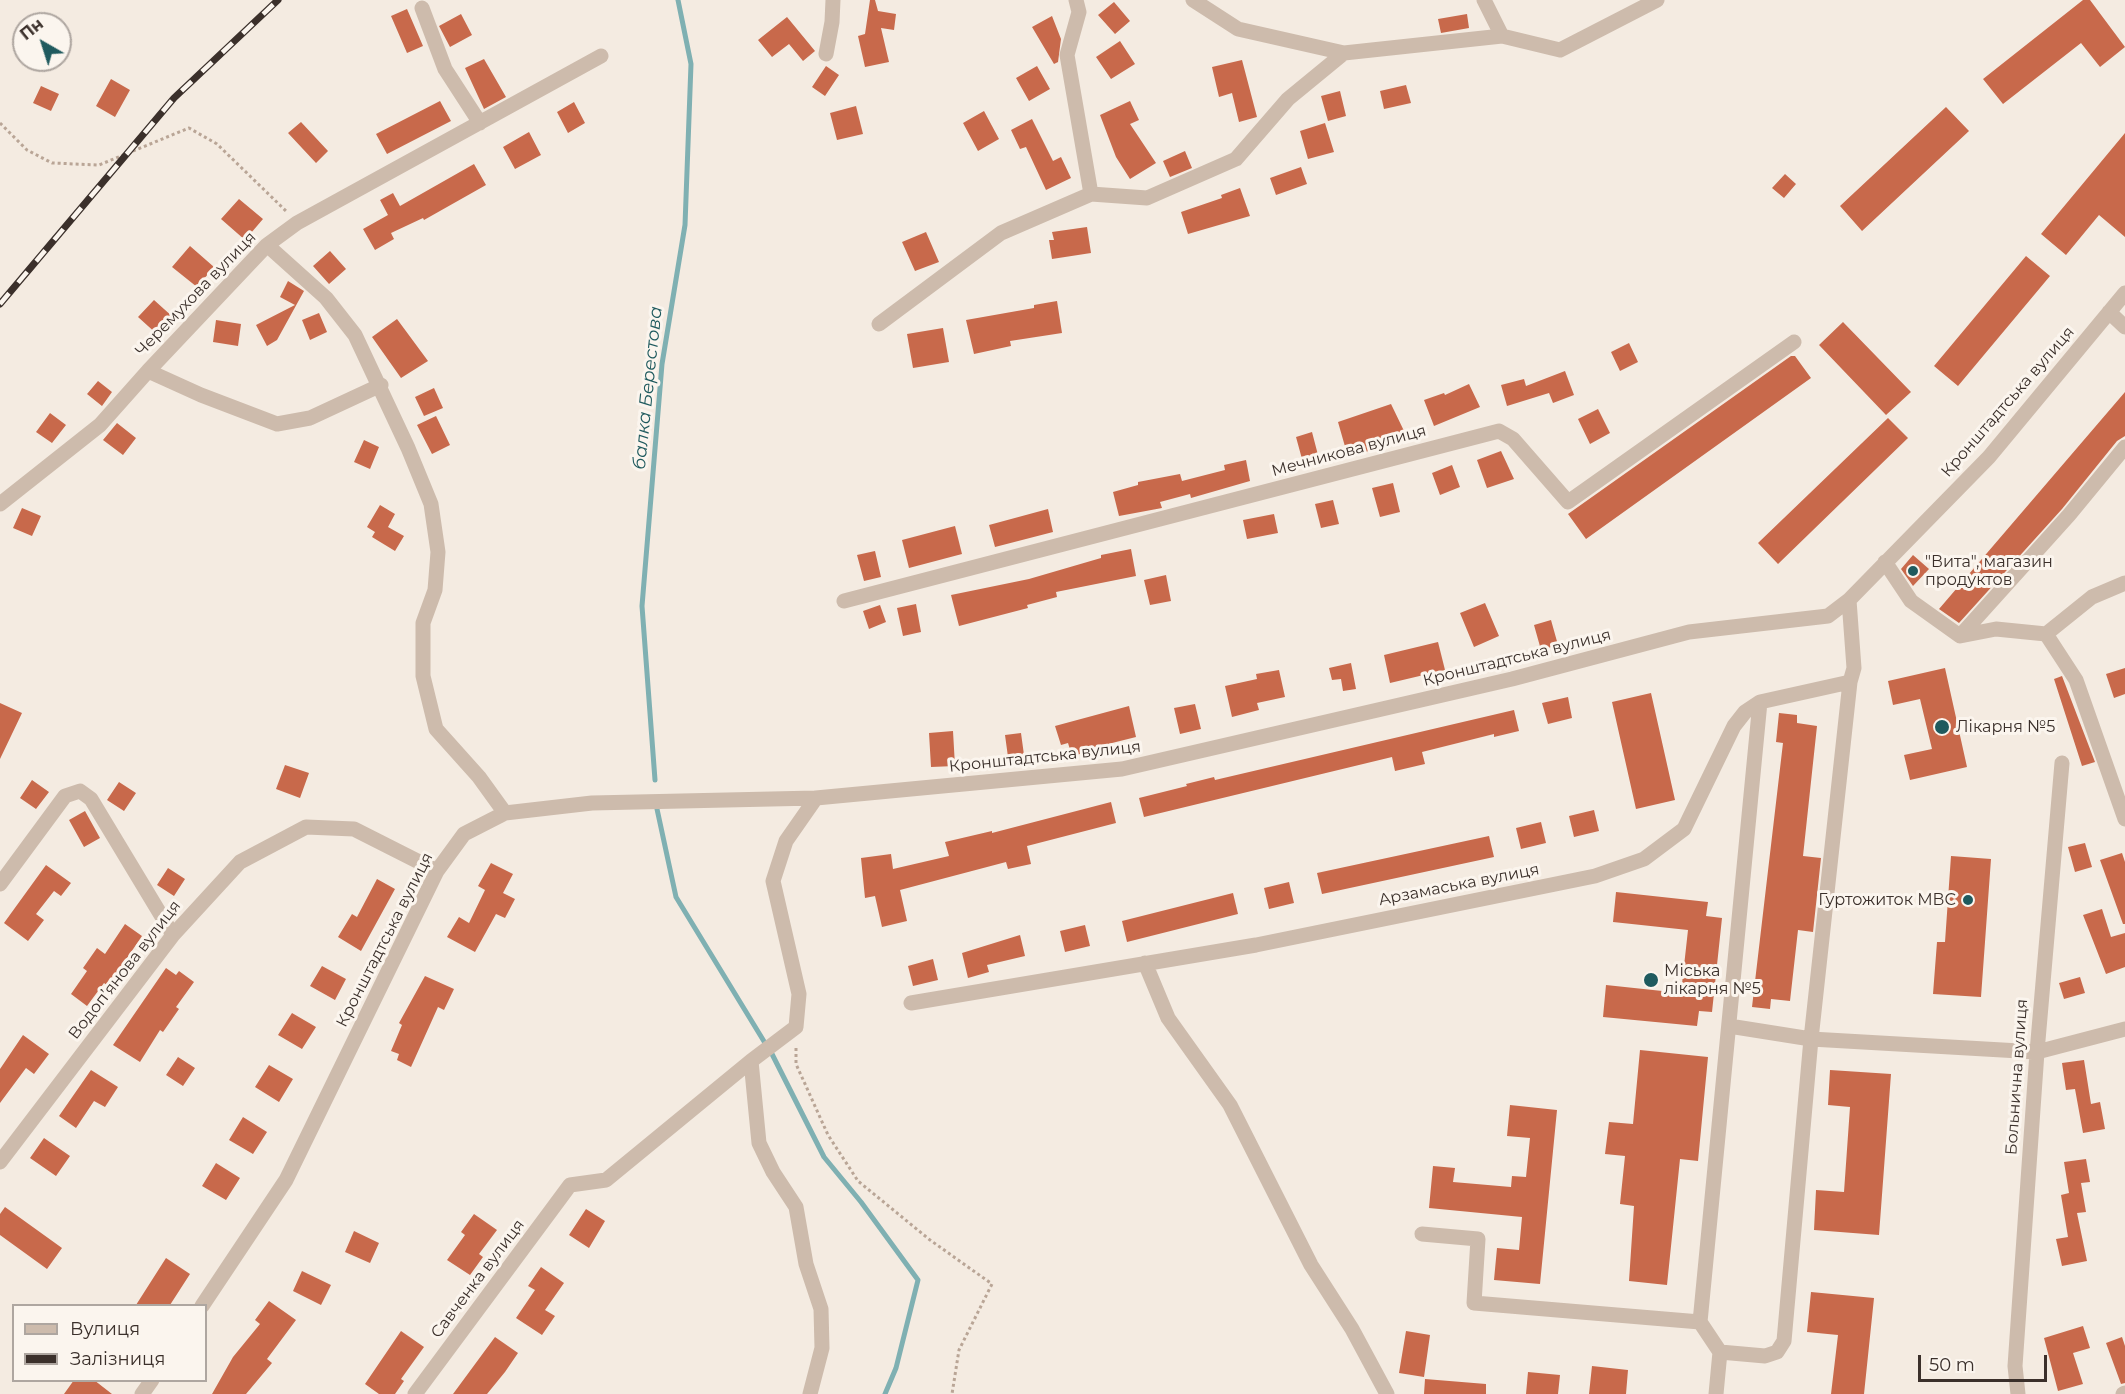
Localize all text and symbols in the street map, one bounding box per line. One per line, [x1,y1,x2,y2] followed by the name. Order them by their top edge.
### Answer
[12,12,72,72] north arrow
[16,14,47,44] text: Пн
[132,228,260,360] street label: Черемухова вулиця
[629,305,667,471] water label: балка Берестова
[1937,323,2079,481] street label: Кронштадтська вулиця
[1270,421,1428,481] street label: Мечникова вулиця
[1925,552,2053,590] place label: "Вита", магазин продуктов
[1906,564,1920,578] marker: "Вита", магазин продуктов
[1421,625,1613,691] street label: Кронштадтська вулиця
[1956,717,2055,737] place label: Лікарня №5
[1933,718,1951,736] marker: Лікарня №5
[948,737,1142,777] street label: Кронштадтська вулиця
[333,850,437,1030] street label: Кронштадтська вулиця
[1377,860,1541,910] street label: Арзамаська вулиця
[1818,890,1956,910] place label: Гуртожиток МВС
[1961,893,1975,907] marker: Гуртожиток МВС
[65,897,185,1043] street label: Водоп’янова вулиця
[1664,961,1761,999] place label: Міська лікарня №5
[1642,971,1660,989] marker: Міська лікарня №5
[2002,998,2032,1156] street label: Больнична вулиця
[427,1216,529,1342] street label: Савченка вулиця
[12,1304,207,1382] legend
[70,1318,140,1340] text: Вулиця
[1921,1343,2050,1381] scale bar
[70,1348,165,1370] text: Залізниця
[1929,1354,1975,1376] text: 50 m

